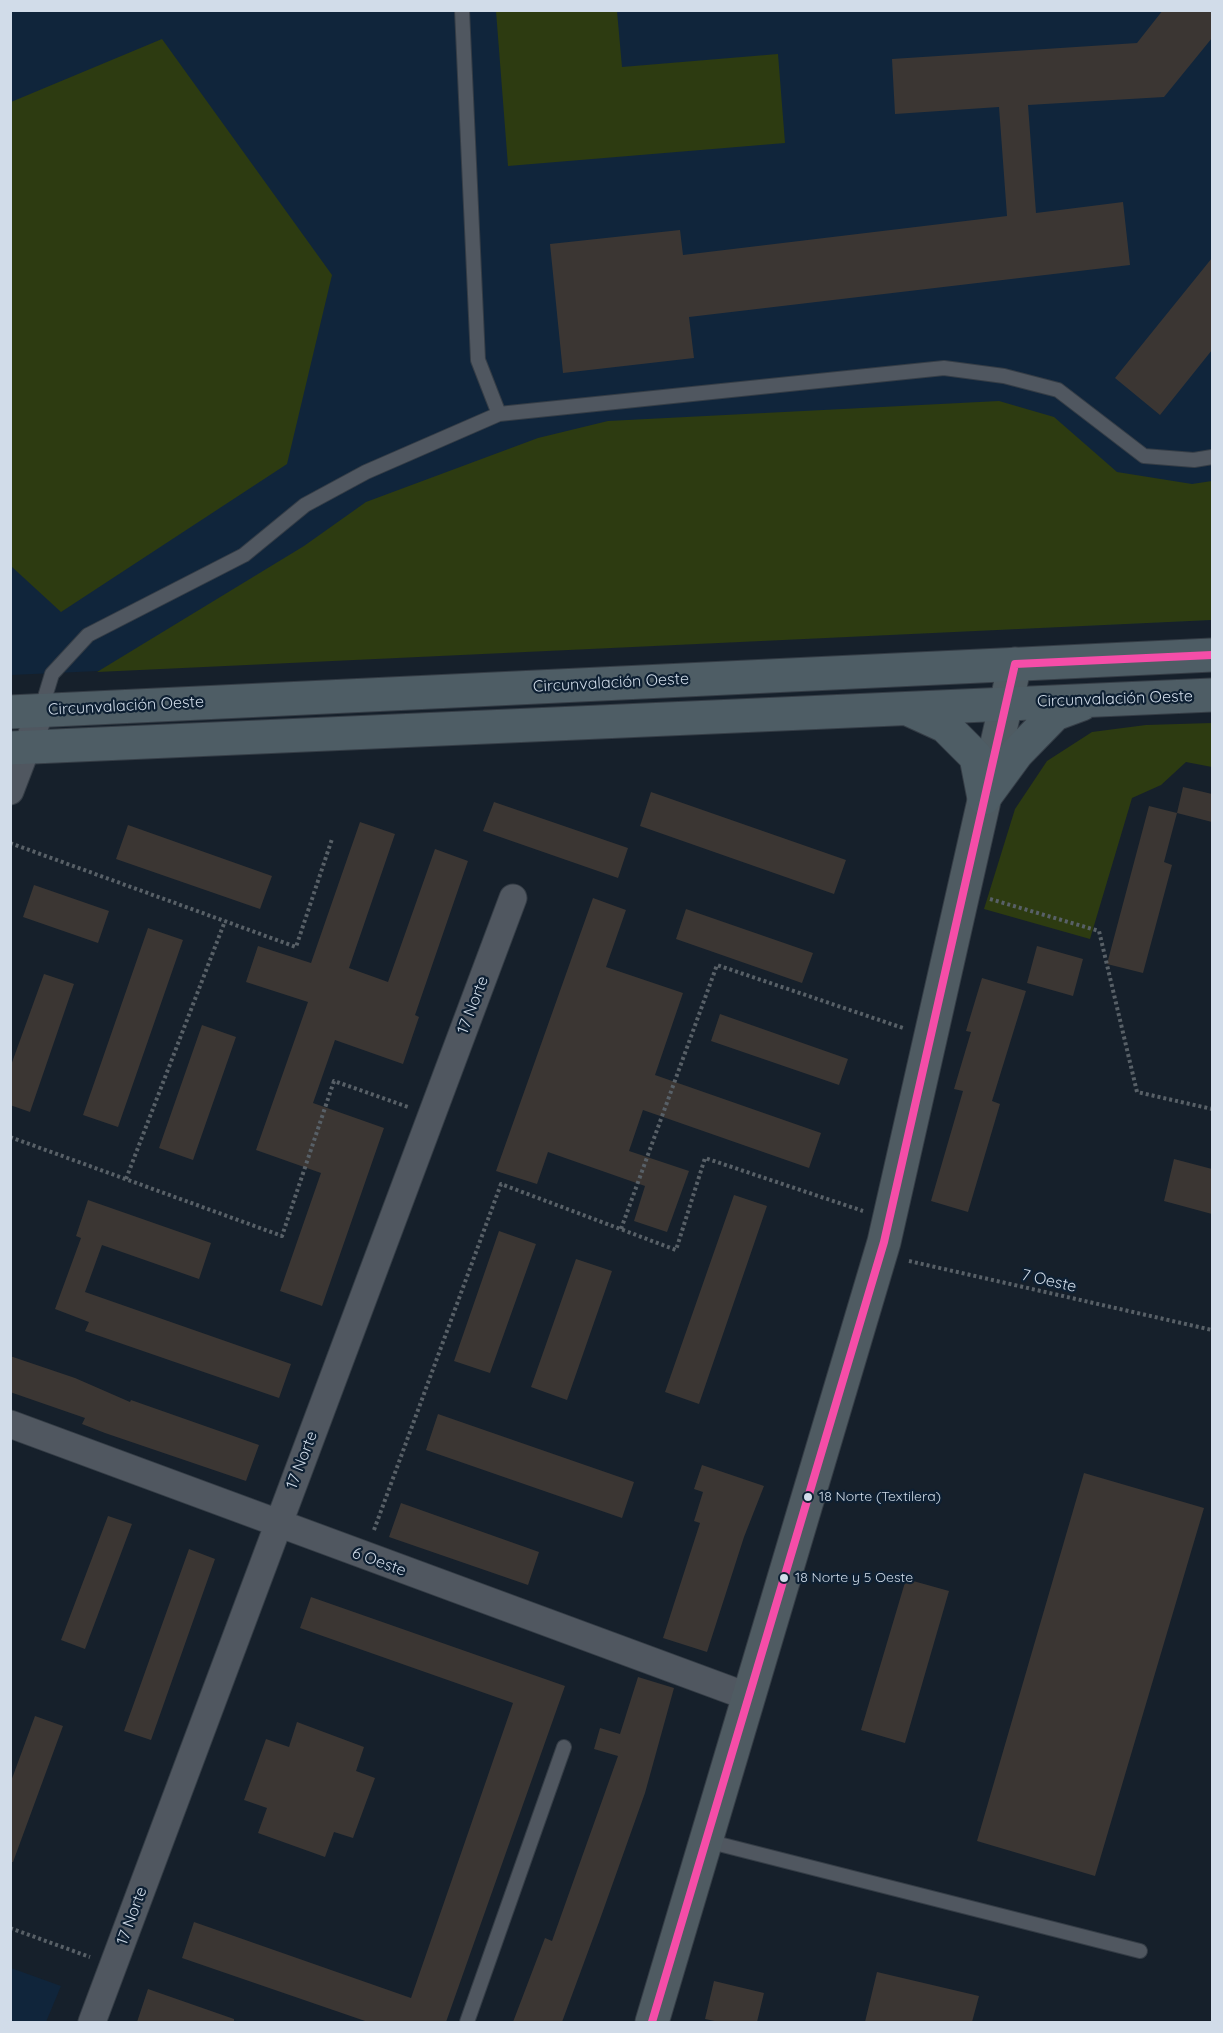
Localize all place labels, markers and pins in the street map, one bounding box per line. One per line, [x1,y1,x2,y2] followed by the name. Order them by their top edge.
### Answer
[819,1489,941,1505] place label: 18 Norte (Textilera)
[802,1491,814,1503] marker: 18 Norte (Textilera)
[795,1570,913,1586] place label: 18 Norte y 5 Oeste
[778,1572,790,1584] marker: 18 Norte y 5 Oeste

